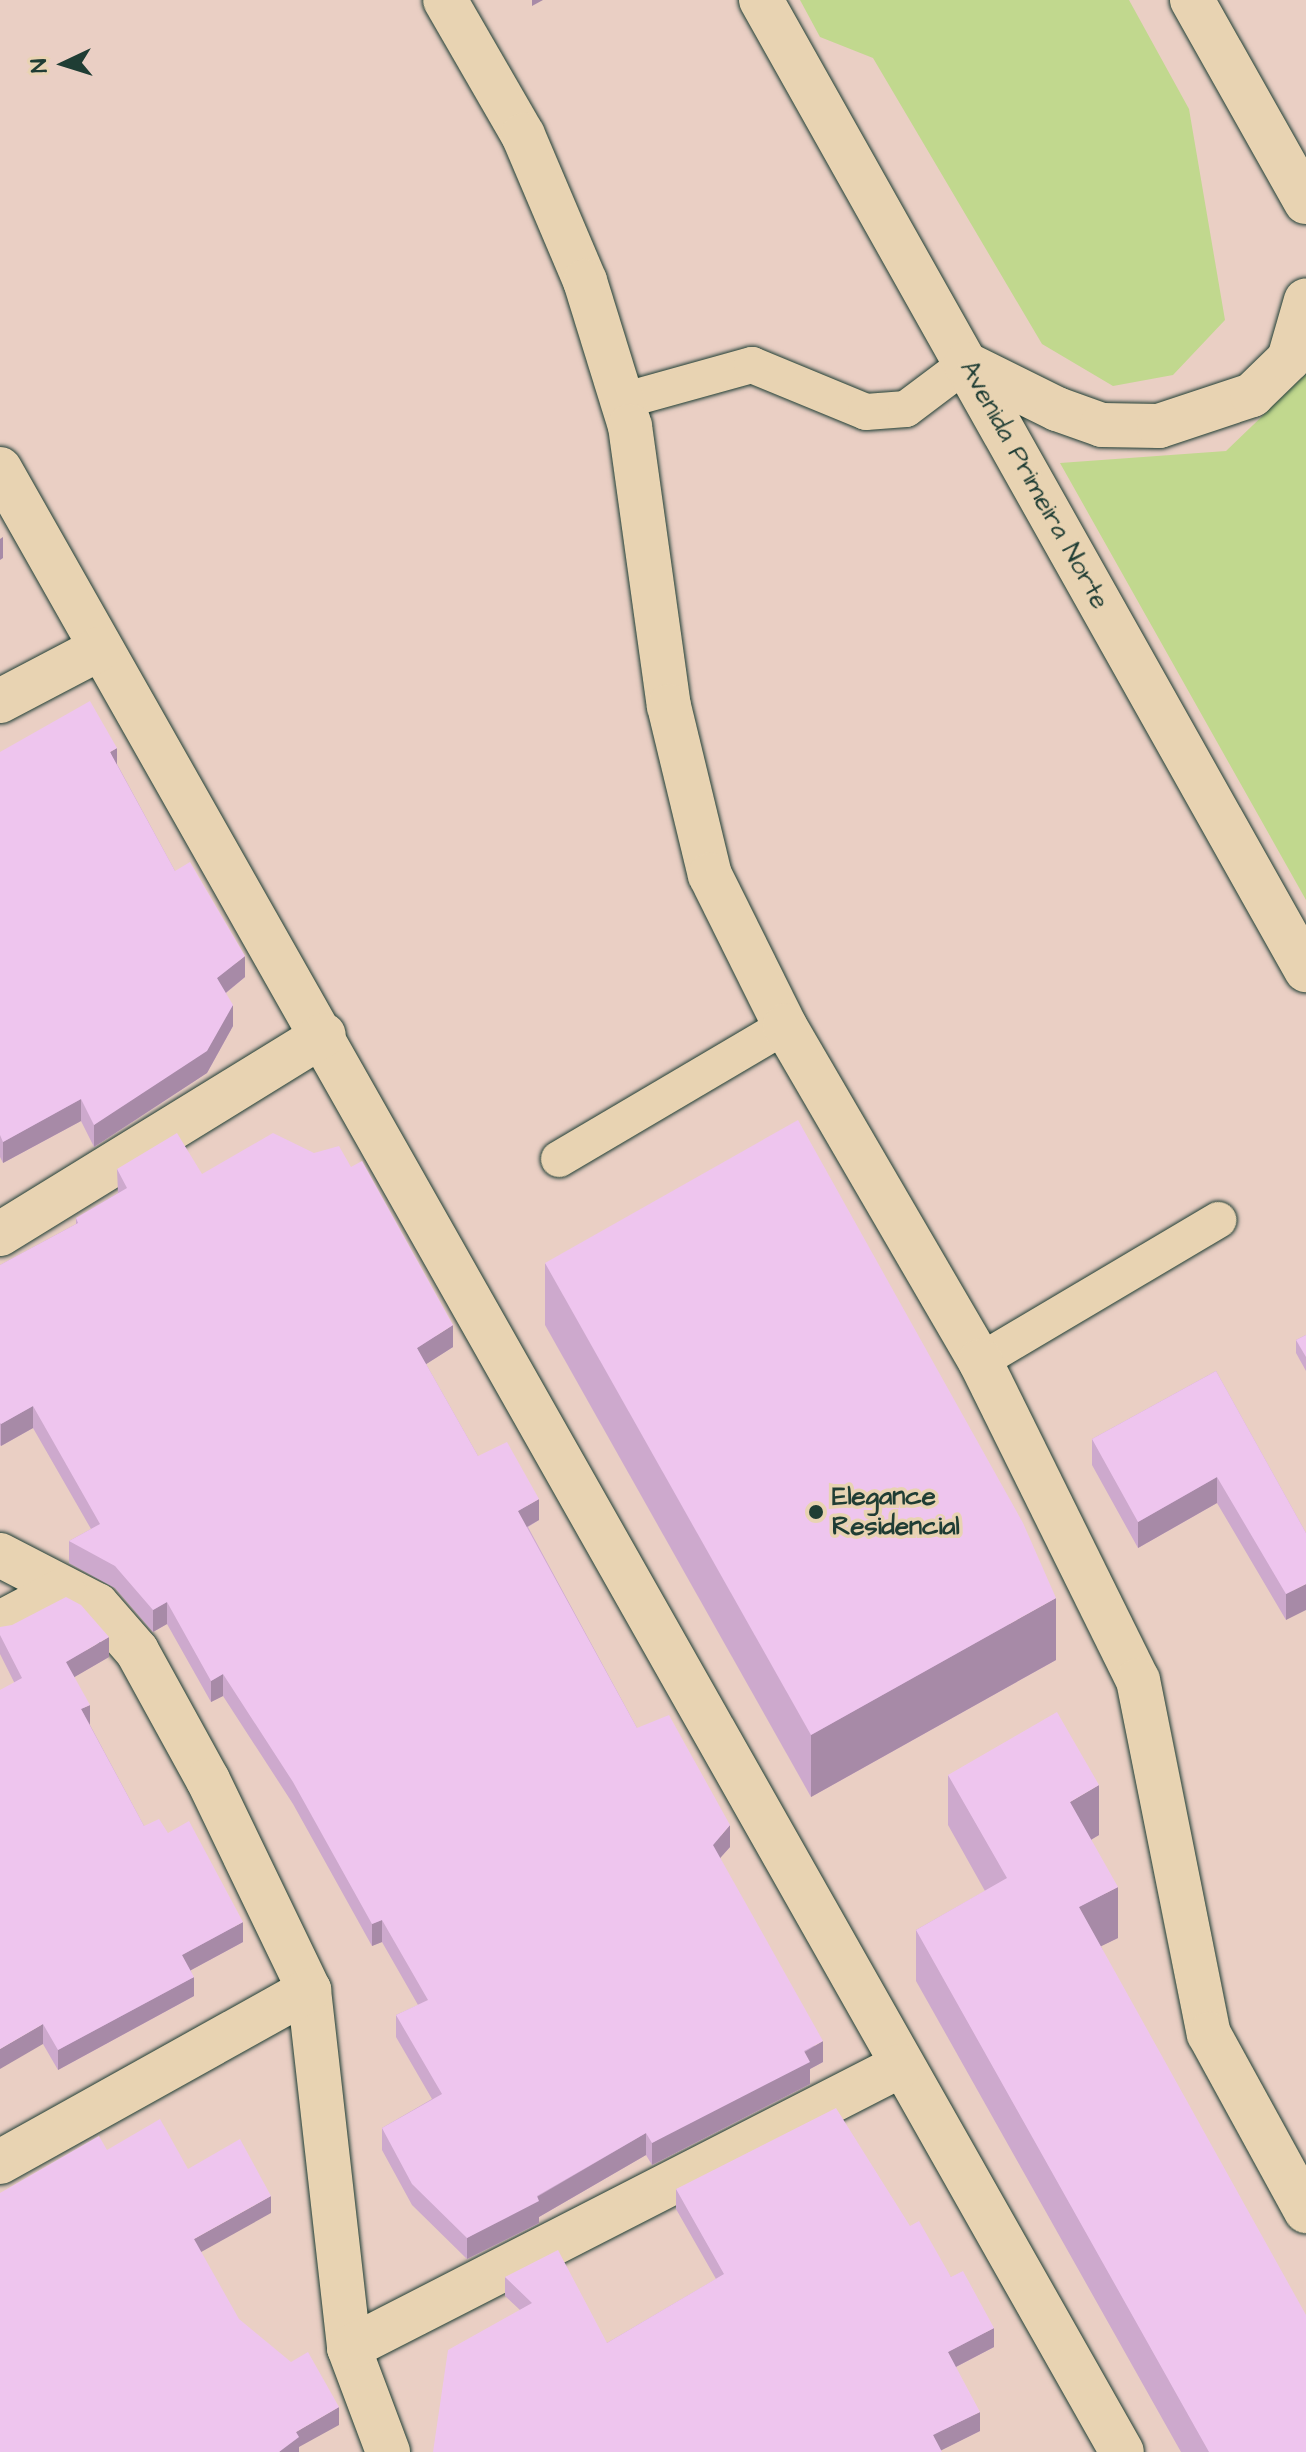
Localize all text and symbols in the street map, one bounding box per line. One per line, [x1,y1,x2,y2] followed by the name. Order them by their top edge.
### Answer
[24,24,104,104] north arrow
[24,58,56,74] text: N
[953,355,1115,615] street label: Avenida Primeira Norte
[832,1481,960,1542] place label: Elegance Residencial
[807,1503,825,1521] marker: Elegance Residencial

